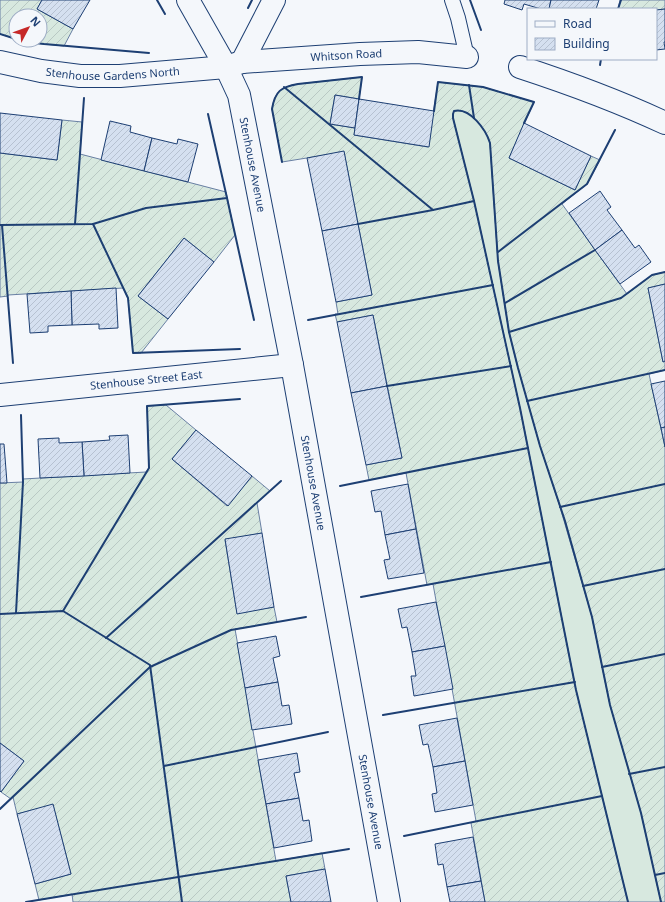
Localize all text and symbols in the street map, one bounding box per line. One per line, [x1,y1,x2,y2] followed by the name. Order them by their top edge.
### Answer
[8,8,48,48] north arrow
[527,8,657,60] legend
[27,13,45,29] text: N
[563,15,592,32] text: Road
[563,35,610,52] text: Building
[310,45,382,64] street label: Whitson Road
[45,63,180,83] street label: Stenhouse Gardens North
[237,116,270,213] street label: Stenhouse Avenue
[89,366,203,393] street label: Stenhouse Street East
[298,434,330,532] street label: Stenhouse Avenue
[355,753,387,851] street label: Stenhouse Avenue

